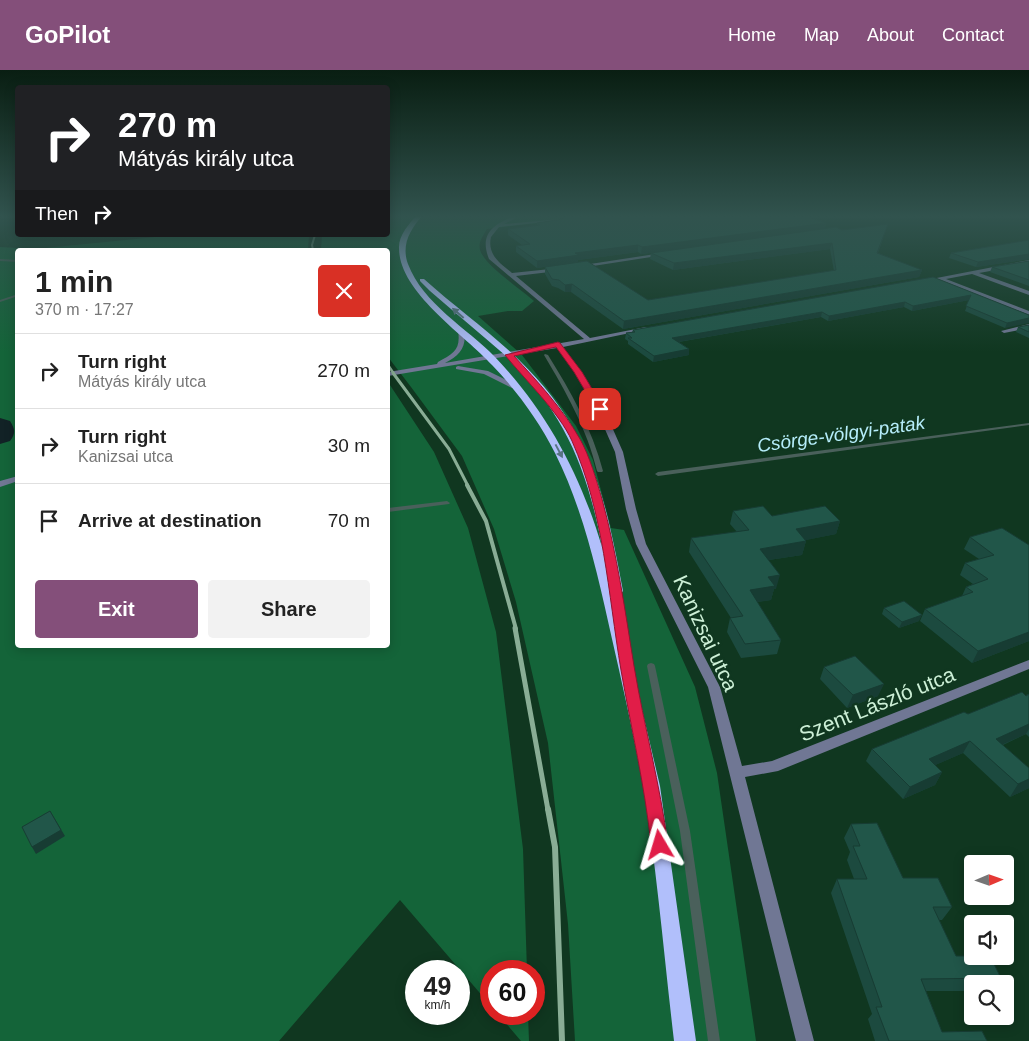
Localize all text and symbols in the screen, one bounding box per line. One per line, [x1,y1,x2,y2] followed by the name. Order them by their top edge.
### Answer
[25,21,110,48] text: GoPilot
[728,25,776,45] text: Home
[804,25,839,45] text: Map
[867,25,914,45] text: About
[942,25,1004,45] text: Contact
[35,105,100,170] icon: right
[118,105,217,144] text: 270 m
[118,146,294,171] text: Mátyás király utca
[88,200,116,228] icon: right
[35,203,78,224] text: Then
[35,265,113,298] text: 1 min
[318,265,370,317] button: close
[35,301,134,318] text: 370 m · 17:27
[453,307,465,319] one-way arrow
[78,351,166,372] text: Turn right
[35,357,63,385] icon: right
[317,360,370,381] text: 270 m
[78,373,206,390] text: Mátyás király utca
[579,388,621,430] pin
[586,395,614,423] icon: arrive
[756,412,928,456] water label: Csörge-völgyi-patak
[78,426,166,447] text: Turn right
[35,432,63,460] icon: right
[328,435,370,456] text: 30 m
[555,444,563,458] one-way arrow
[78,448,173,465] text: Kanizsai utca
[35,507,63,535] icon: arrive
[78,510,262,531] text: Arrive at destination
[328,510,370,531] text: 70 m
[669,572,743,695] street label: Kanizsai utca
[35,580,198,638] button: Exit
[208,580,370,638] button: Share
[796,662,958,746] street label: Szent László utca
[633,818,685,870] position arrow
[964,855,1014,905] north arrow
[964,855,1014,1025] map controls
[964,915,1014,965] button: sound
[480,960,545,1025] speed limit sign: 60
[424,972,451,1000] text: 49
[964,975,1014,1025] button: search
[424,998,451,1012] text: km/h

